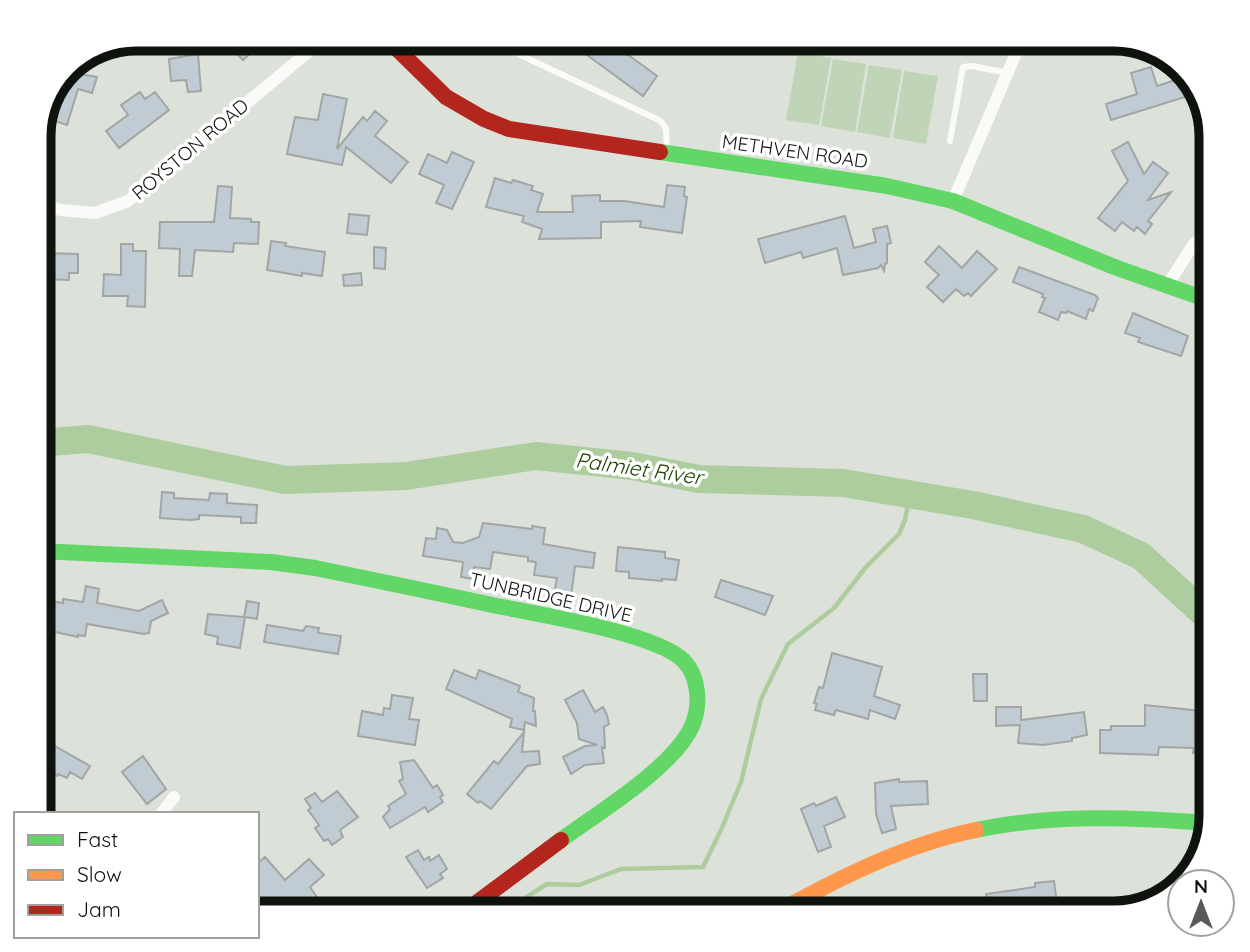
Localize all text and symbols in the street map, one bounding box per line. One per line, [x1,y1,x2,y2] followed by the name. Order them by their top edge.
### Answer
[127,93,253,205] street label: ROYSTON ROAD
[721,129,869,173] street label: METHVEN ROAD
[574,446,707,490] water label: Palmiet River
[467,567,635,627] street label: TUNBRIDGE DRIVE
[14,812,259,938] legend
[77,826,118,852] text: Fast
[77,861,122,887] text: Slow
[1166,868,1236,938] north arrow
[1194,874,1208,898] text: N
[77,896,121,922] text: Jam

